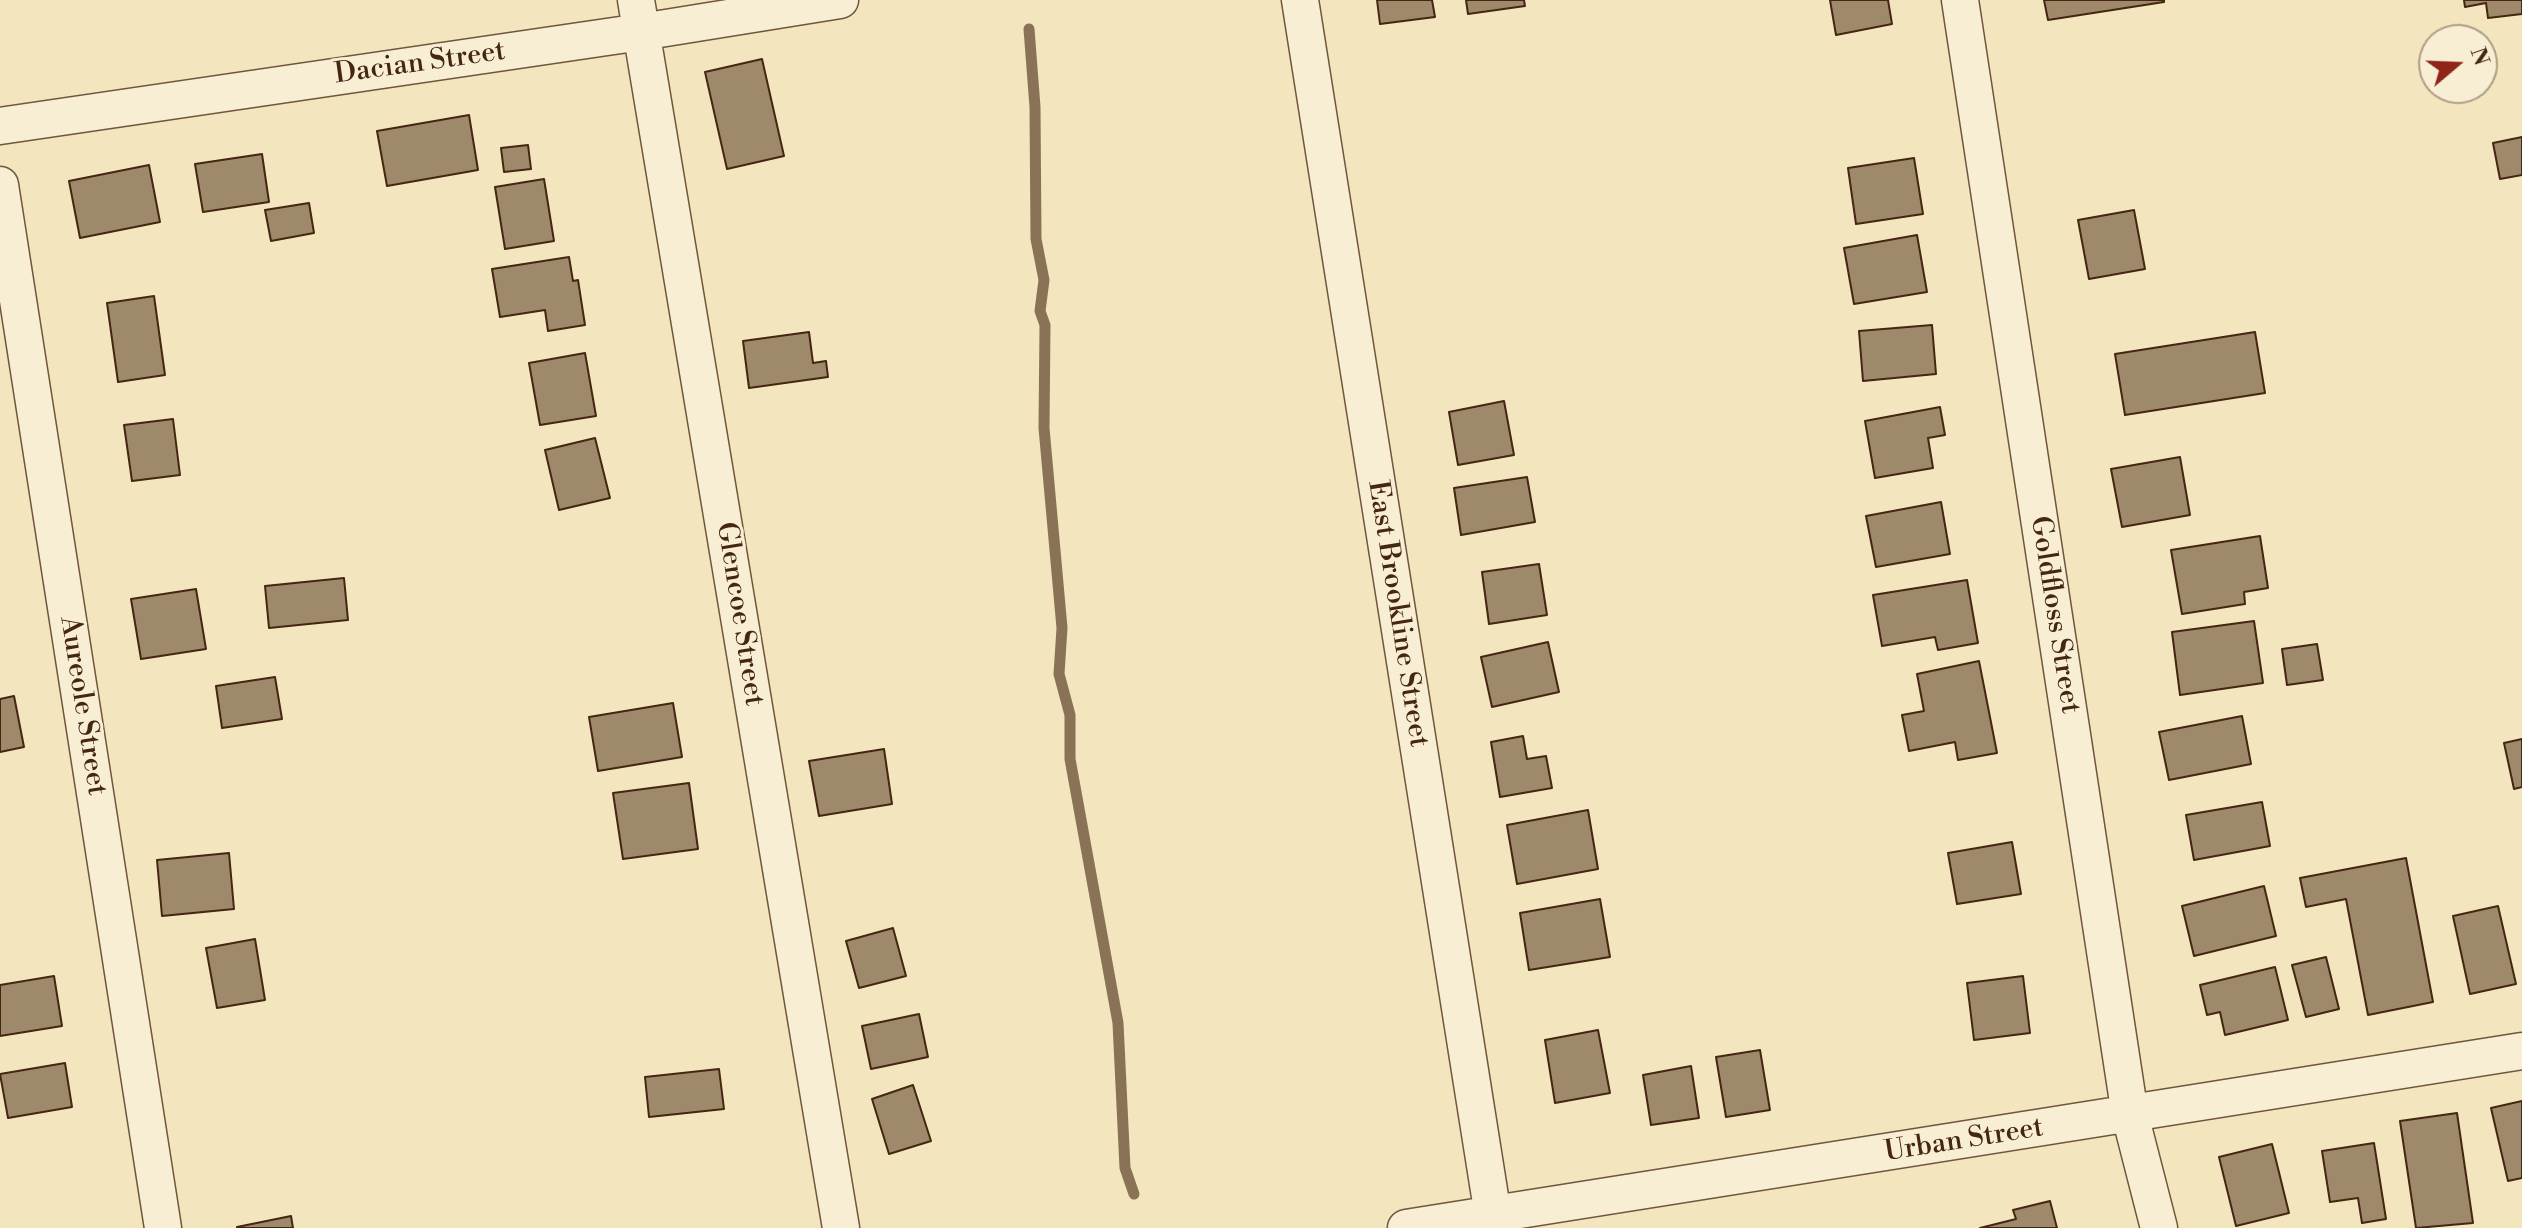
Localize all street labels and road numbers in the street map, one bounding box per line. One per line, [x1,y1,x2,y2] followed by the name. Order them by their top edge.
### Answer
[333,35,507,93] street label: Dacian Street
[1359,478,1435,750] street label: East Brookline Street
[2022,514,2086,716] street label: Goldfloss Street
[708,520,770,708] street label: Glencoe Street
[51,614,113,798] street label: Aureole Street
[1882,1112,2046,1170] street label: Urban Street

